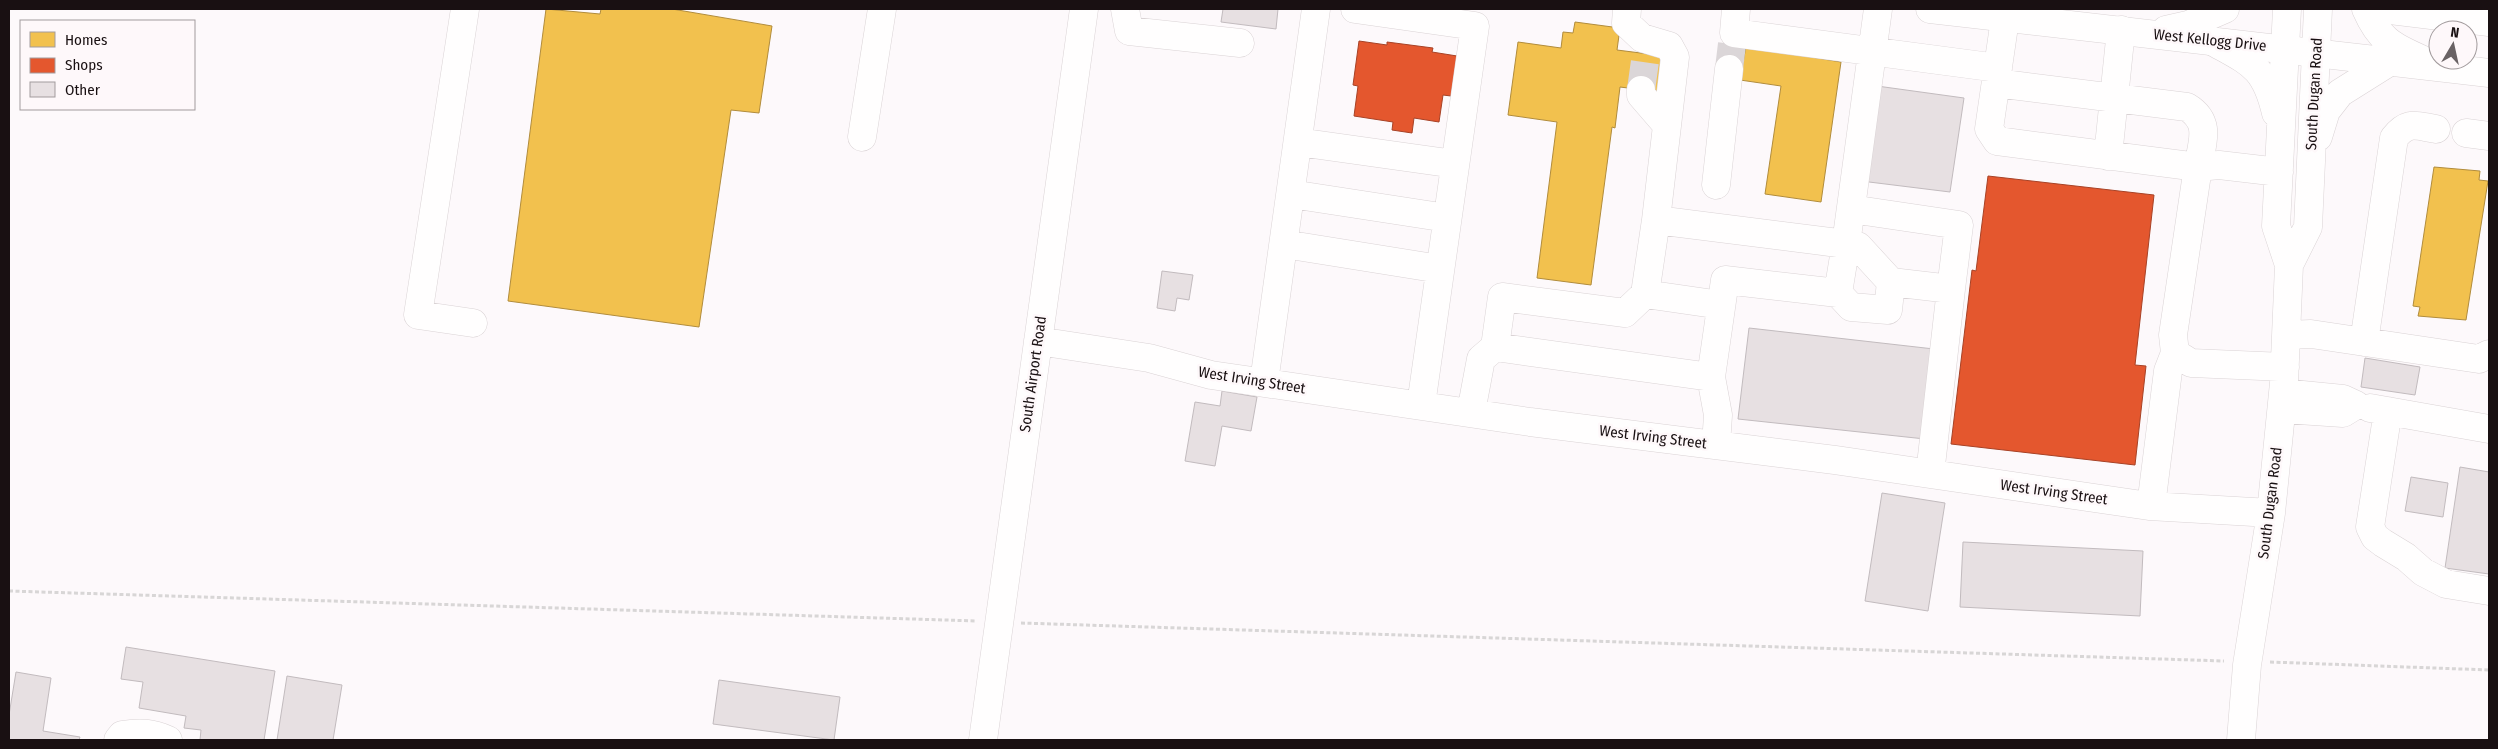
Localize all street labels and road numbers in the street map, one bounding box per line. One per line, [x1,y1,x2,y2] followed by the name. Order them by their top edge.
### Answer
[2153,25,2267,55] street label: West Kellogg Drive
[2302,37,2326,151] street label: South Dugan Road
[1016,315,1050,433] street label: South Airport Road
[1197,363,1307,397] street label: West Irving Street
[1598,421,1708,453] street label: West Irving Street
[2254,446,2286,560] street label: South Dugan Road
[1999,476,2109,508] street label: West Irving Street

